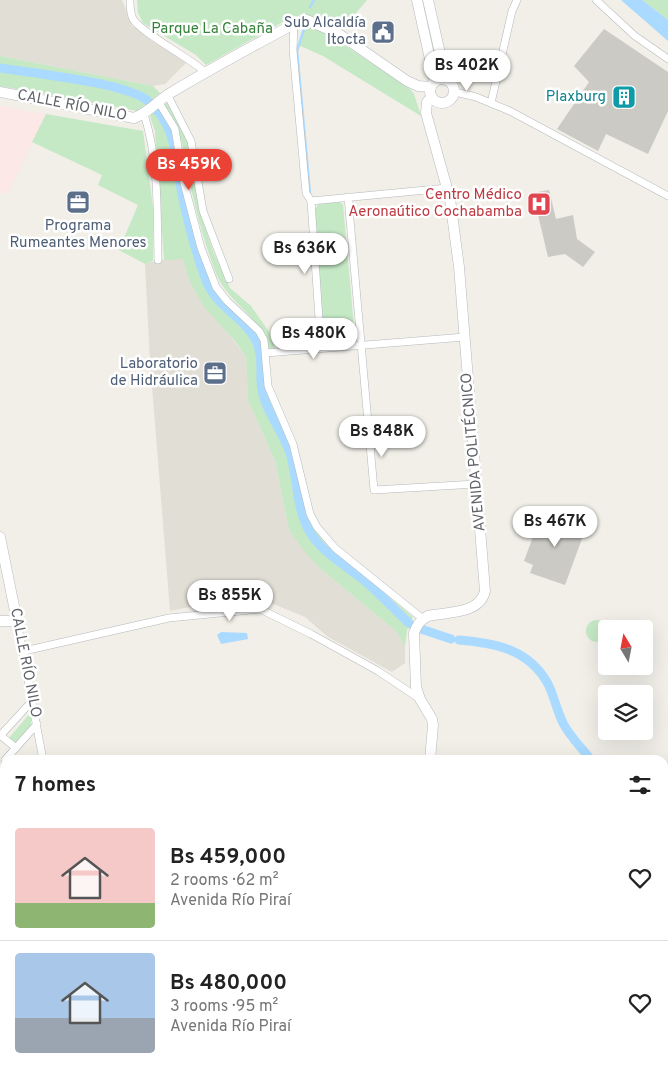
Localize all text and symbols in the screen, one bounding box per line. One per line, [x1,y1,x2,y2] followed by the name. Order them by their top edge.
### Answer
[284,14,366,50] place label: Sub Alcaldía Itocta
[370,19,396,45] public building icon: Sub Alcaldía Itocta
[151,20,273,39] park label: Parque La Cabaña
[421,49,513,92] pin: Bs 402K
[435,56,499,76] text: Bs 402K
[611,84,637,110] building icon: Plaxburg
[16,85,129,126] street label: CALLE RÍO NILO
[546,88,606,107] place label: Plaxburg
[143,148,235,191] pin: Bs 459K
[157,155,221,175] text: Bs 459K
[348,186,522,222] place label: Centro Médico Aeronaútico Cochabamba
[65,189,91,215] office icon: Programa Rumeantes Menores
[526,191,552,217] hospital icon: Centro Médico Aeronaútico Cochabamba
[9,217,147,253] place label: Programa Rumeantes Menores
[259,232,351,275] pin: Bs 636K
[273,239,337,259] text: Bs 636K
[268,318,360,360] pin: Bs 480K
[282,324,346,344] text: Bs 480K
[110,355,198,391] place label: Laboratorio de Hidráulica
[202,360,228,386] office icon: Laboratorio de Hidráulica
[457,372,490,532] street label: AVENIDA POLITÉCNICO
[336,416,428,458] pin: Bs 848K
[350,422,414,442] text: Bs 848K
[509,506,601,548] pin: Bs 467K
[524,512,586,532] text: Bs 467K
[184,580,276,622] pin: Bs 855K
[198,586,262,606] text: Bs 855K
[5,606,46,719] street label: CALLE RÍO NILO
[598,620,652,675] north arrow
[598,620,653,740] map controls
[598,685,653,740] button: layers
[626,771,654,799] icon: filters
[15,772,96,799] text: 7 homes
[170,844,286,871] text: Bs 459,000
[55,848,115,908] icon: home
[626,864,654,892] icon: heart
[170,871,278,891] text: 2 rooms · 62 m²
[170,891,291,911] text: Avenida Río Piraí
[170,970,287,997] text: Bs 480,000
[55,973,115,1033] icon: home
[626,989,654,1017] icon: heart
[170,997,278,1017] text: 3 rooms · 95 m²
[170,1017,291,1037] text: Avenida Río Piraí

